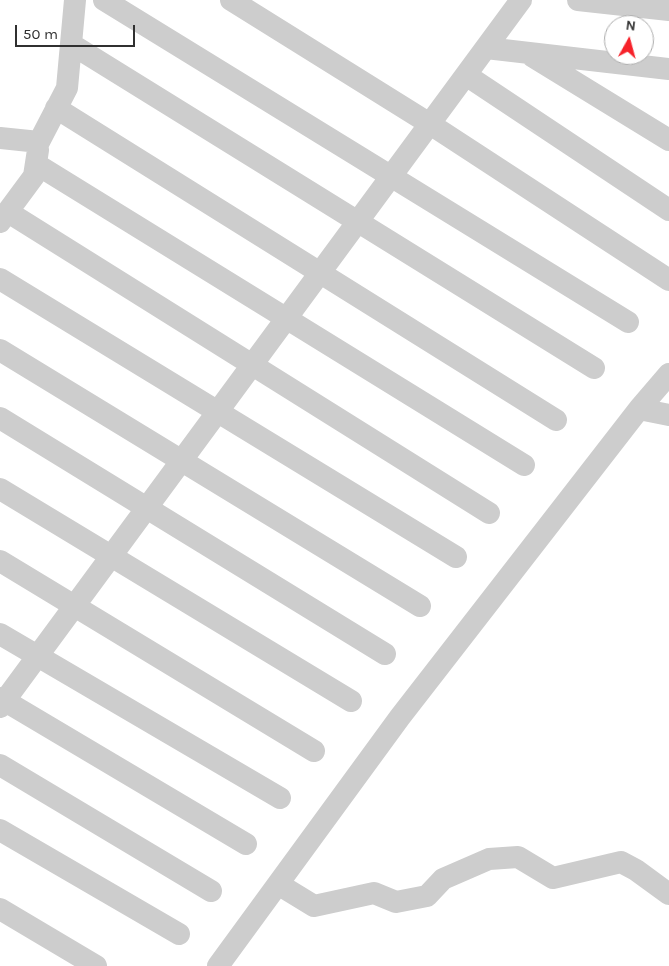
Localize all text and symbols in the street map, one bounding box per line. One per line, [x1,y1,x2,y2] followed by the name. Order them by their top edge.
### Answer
[18,15,138,47] scale bar
[604,15,654,65] north arrow
[625,17,637,35] text: N
[23,25,58,43] text: 50 m

